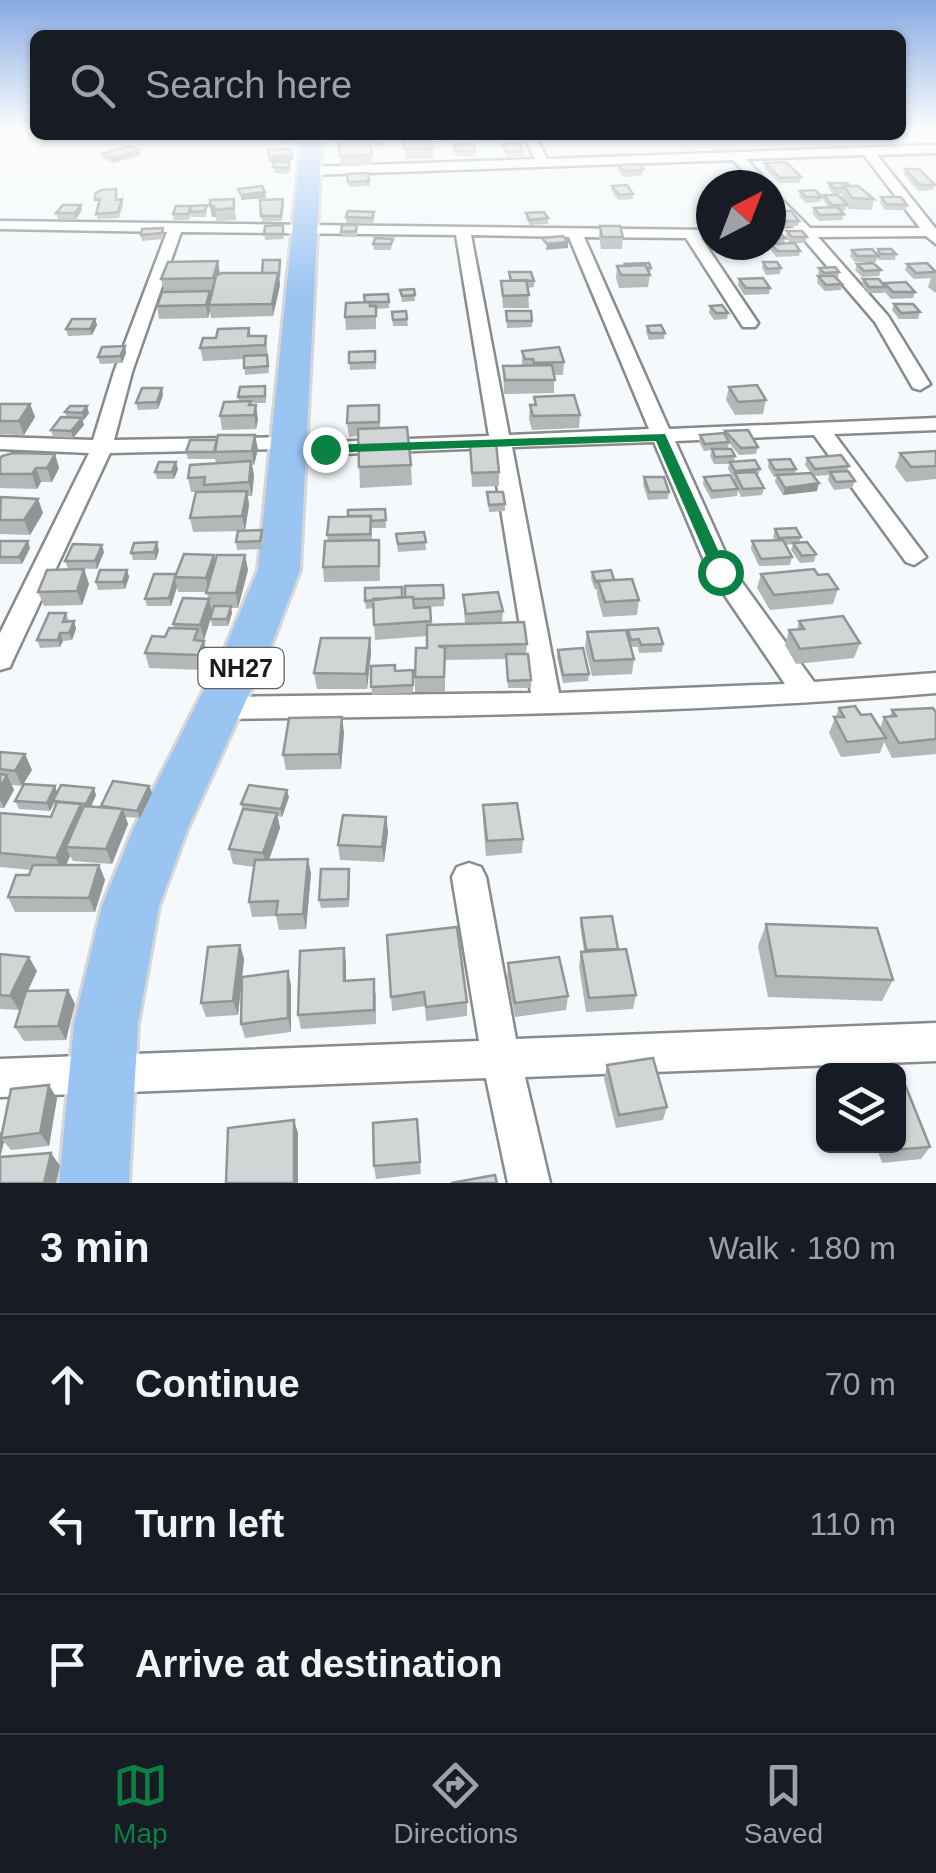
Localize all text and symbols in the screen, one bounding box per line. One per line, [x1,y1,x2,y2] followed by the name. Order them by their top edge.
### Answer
[30,30,906,140] search box
[65,58,120,113] icon: search
[145,64,352,106] text: Search here
[696,170,786,260] north arrow
[303,427,349,473] route end
[698,550,744,596] route start
[198,648,284,688] road number: NH27
[816,1063,906,1153] map controls
[816,1063,906,1153] button: layers
[40,1224,150,1271] text: 3 min
[709,1230,896,1266] text: Walk · 180 m
[40,1357,95,1412] icon: ahead
[135,1363,300,1405] text: Continue
[825,1366,896,1402] text: 70 m
[40,1497,95,1552] icon: left
[135,1503,284,1545] text: Turn left
[809,1506,896,1542] text: 110 m
[40,1637,95,1692] icon: arrive
[135,1643,502,1685] text: Arrive at destination
[113,1758,168,1850] tab: Map
[394,1758,518,1850] tab: Directions
[744,1758,823,1850] tab: Saved

